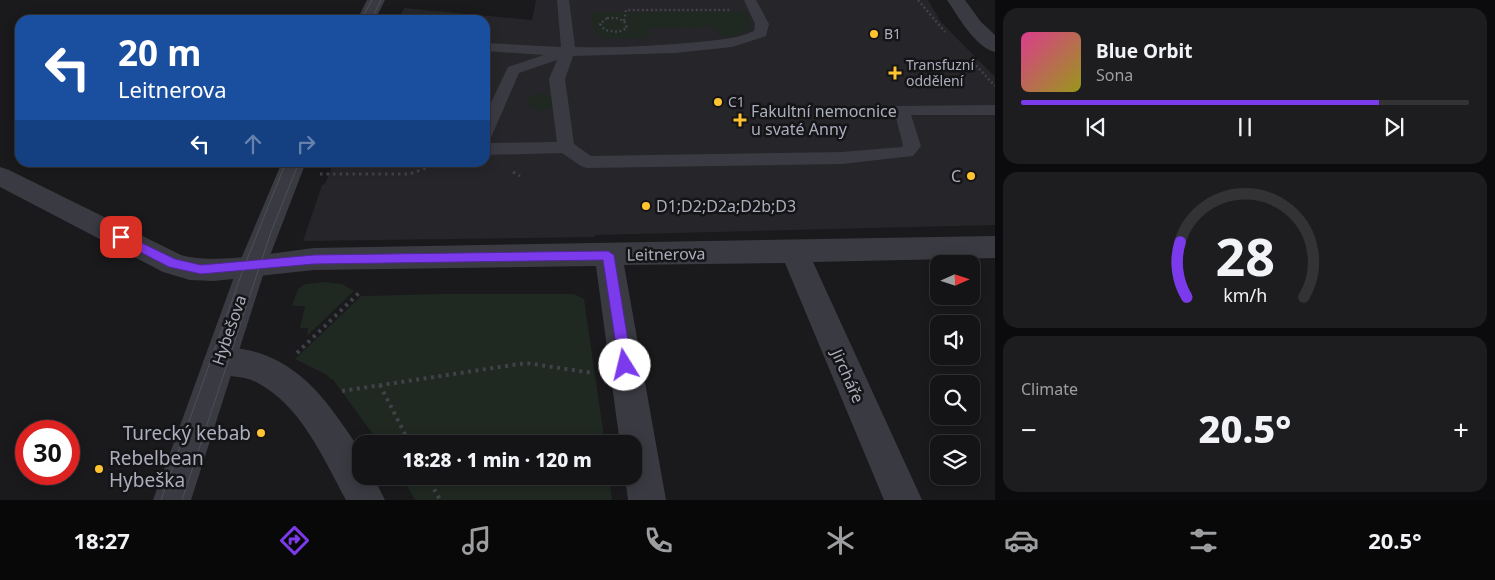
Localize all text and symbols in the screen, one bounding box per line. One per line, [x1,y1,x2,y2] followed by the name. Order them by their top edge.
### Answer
[884,24,901,43] place label: B1
[868,28,880,40] marker: B1
[118,29,201,76] text: 20 m
[35,35,100,100] icon: left
[1096,38,1192,64] text: Blue Orbit
[906,55,974,90] place label: Transfuzní oddělení
[1096,64,1133,86] text: Sona
[888,66,902,80] marker: Transfuzní oddělení
[118,74,227,104] text: Leitnerova
[728,92,745,111] place label: C1
[712,96,724,108] marker: C1
[751,100,897,140] place label: Fakultní nemocnice u svaté Anny
[733,113,747,127] marker: Fakultní nemocnice u svaté Anny
[1082,113,1110,141] icon: previous
[1231,113,1259,141] icon: pause
[1380,113,1408,141] icon: next
[186,130,214,158] icon: left
[239,130,267,158] icon: ahead
[292,130,320,158] icon: right
[951,165,961,187] place label: C
[965,170,977,182] marker: C
[656,195,796,217] place label: D1;D2;D2a;D2b;D3
[640,200,652,212] marker: D1;D2;D2a;D2b;D3
[100,216,142,258] pin
[1215,220,1275,291] text: 28
[107,223,135,251] icon: arrive
[626,242,706,266] street label: Leitnerova
[930,255,980,305] north arrow
[930,255,980,485] map controls
[1223,283,1267,307] text: km/h
[207,292,251,368] street label: Hybešova
[930,315,980,365] button: sound
[598,338,650,390] position arrow
[826,344,870,406] street label: Jircháře
[930,375,980,425] button: search
[1021,378,1078,400] text: Climate
[1199,402,1291,454] text: 20.5°
[1021,410,1037,448] text: −
[1453,410,1469,448] text: +
[15,420,80,485] speed limit sign: 30
[123,420,251,446] place label: Turecký kebab
[255,427,267,439] marker: Turecký kebab
[930,435,980,485] button: layers
[109,445,204,493] place label: Rebelbean Hybeška
[402,447,592,473] text: 18:28 · 1 min · 120 m
[93,463,105,475] marker: Rebelbean Hybeška
[277,523,312,558] icon: directions
[459,523,494,558] icon: music
[641,523,676,558] icon: phone
[823,523,858,558] icon: climate
[1004,523,1039,558] icon: car
[1186,523,1221,558] icon: filters
[73,525,130,555] text: 18:27
[1368,525,1421,555] text: 20.5°

